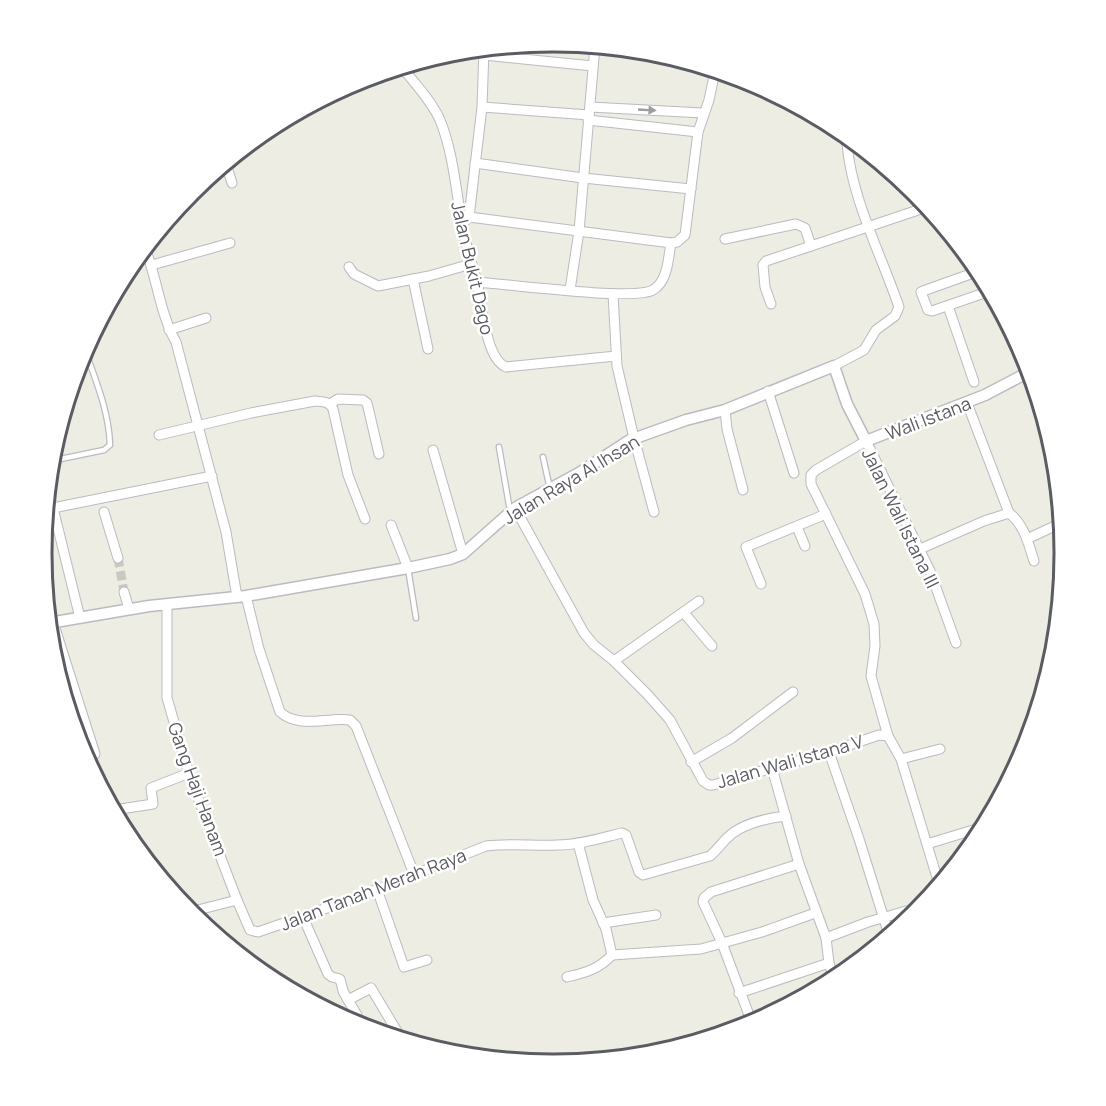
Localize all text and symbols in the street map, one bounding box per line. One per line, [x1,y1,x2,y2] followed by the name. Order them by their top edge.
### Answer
[637,106,656,115] one-way arrow
[446,199,500,337] street label: Jalan Bukit Dago
[882,391,974,445] street label: Wali Istana
[499,429,643,529] street label: Jalan Raya Al Ihsan
[857,444,945,592] street label: Jalan Wali Istana III
[163,719,233,859] street label: Gang Haji Hanam
[714,729,866,793] street label: Jalan Wali Istana V
[277,842,469,936] street label: Jalan Tanah Merah Raya

